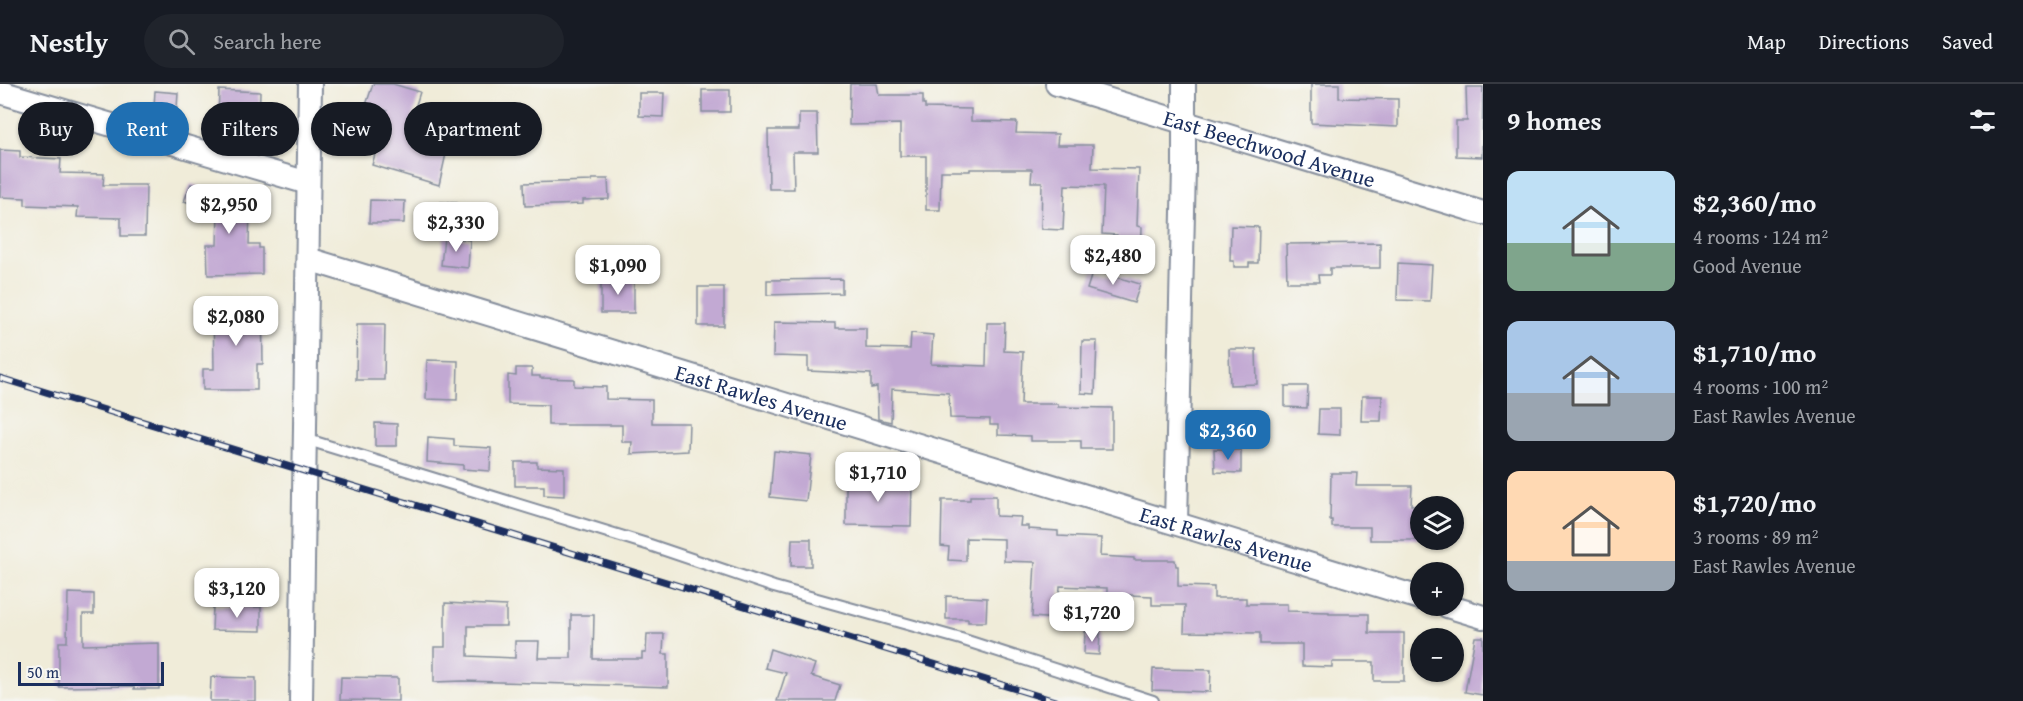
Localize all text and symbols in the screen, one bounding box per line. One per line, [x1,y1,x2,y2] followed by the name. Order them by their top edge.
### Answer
[144,14,564,68] search box
[30,21,108,62] text: Nestly
[165,25,198,58] icon: search
[213,25,322,57] text: Search here
[1747,26,1786,57] text: Map
[1819,26,1909,57] text: Directions
[1942,26,1993,57] text: Saved
[1160,101,1379,196] street label: East Beechwood Avenue
[1507,101,1602,140] text: 9 homes
[18,102,94,156] chip: Buy
[106,102,189,156] chip: Rent
[201,102,299,156] chip: Filters
[311,102,392,156] chip: New
[404,102,542,156] chip: Apartment
[1966,104,1999,137] icon: filters
[1693,183,1816,222] text: $2,360/mo
[180,184,278,235] pin: $2,950
[200,189,258,218] text: $2,950
[1555,195,1627,267] icon: home
[407,202,505,253] pin: $2,330
[427,207,485,236] text: $2,330
[1693,222,1828,251] text: 4 rooms · 124 m²
[1064,235,1162,286] pin: $2,480
[1084,240,1142,269] text: $2,480
[569,245,667,296] pin: $1,090
[589,250,647,279] text: $1,090
[1693,251,1802,280] text: Good Avenue
[187,296,285,347] pin: $2,080
[207,301,265,330] text: $2,080
[1693,333,1816,372] text: $1,710/mo
[1555,345,1627,417] icon: home
[671,356,852,439] street label: East Rawles Avenue
[1693,372,1828,401] text: 4 rooms · 100 m²
[1693,401,1856,430] text: East Rawles Avenue
[1179,410,1277,461] pin: $2,360
[1199,415,1257,444] text: $2,360
[829,452,927,503] pin: $1,710
[849,457,907,486] text: $1,710
[1693,483,1816,522] text: $1,720/mo
[1555,495,1627,567] icon: home
[1410,496,1464,682] map controls
[1410,496,1464,550] button: layers
[1136,498,1317,580] street label: East Rawles Avenue
[1693,522,1819,551] text: 3 rooms · 89 m²
[1693,551,1856,580] text: East Rawles Avenue
[1410,562,1464,616] button: +
[188,568,286,619] pin: $3,120
[208,573,266,602] text: $3,120
[1043,592,1141,643] pin: $1,720
[1063,597,1121,626] text: $1,720
[1410,628,1464,682] button: −
[18,659,164,686] scale bar
[27,660,59,684] text: 50 m

